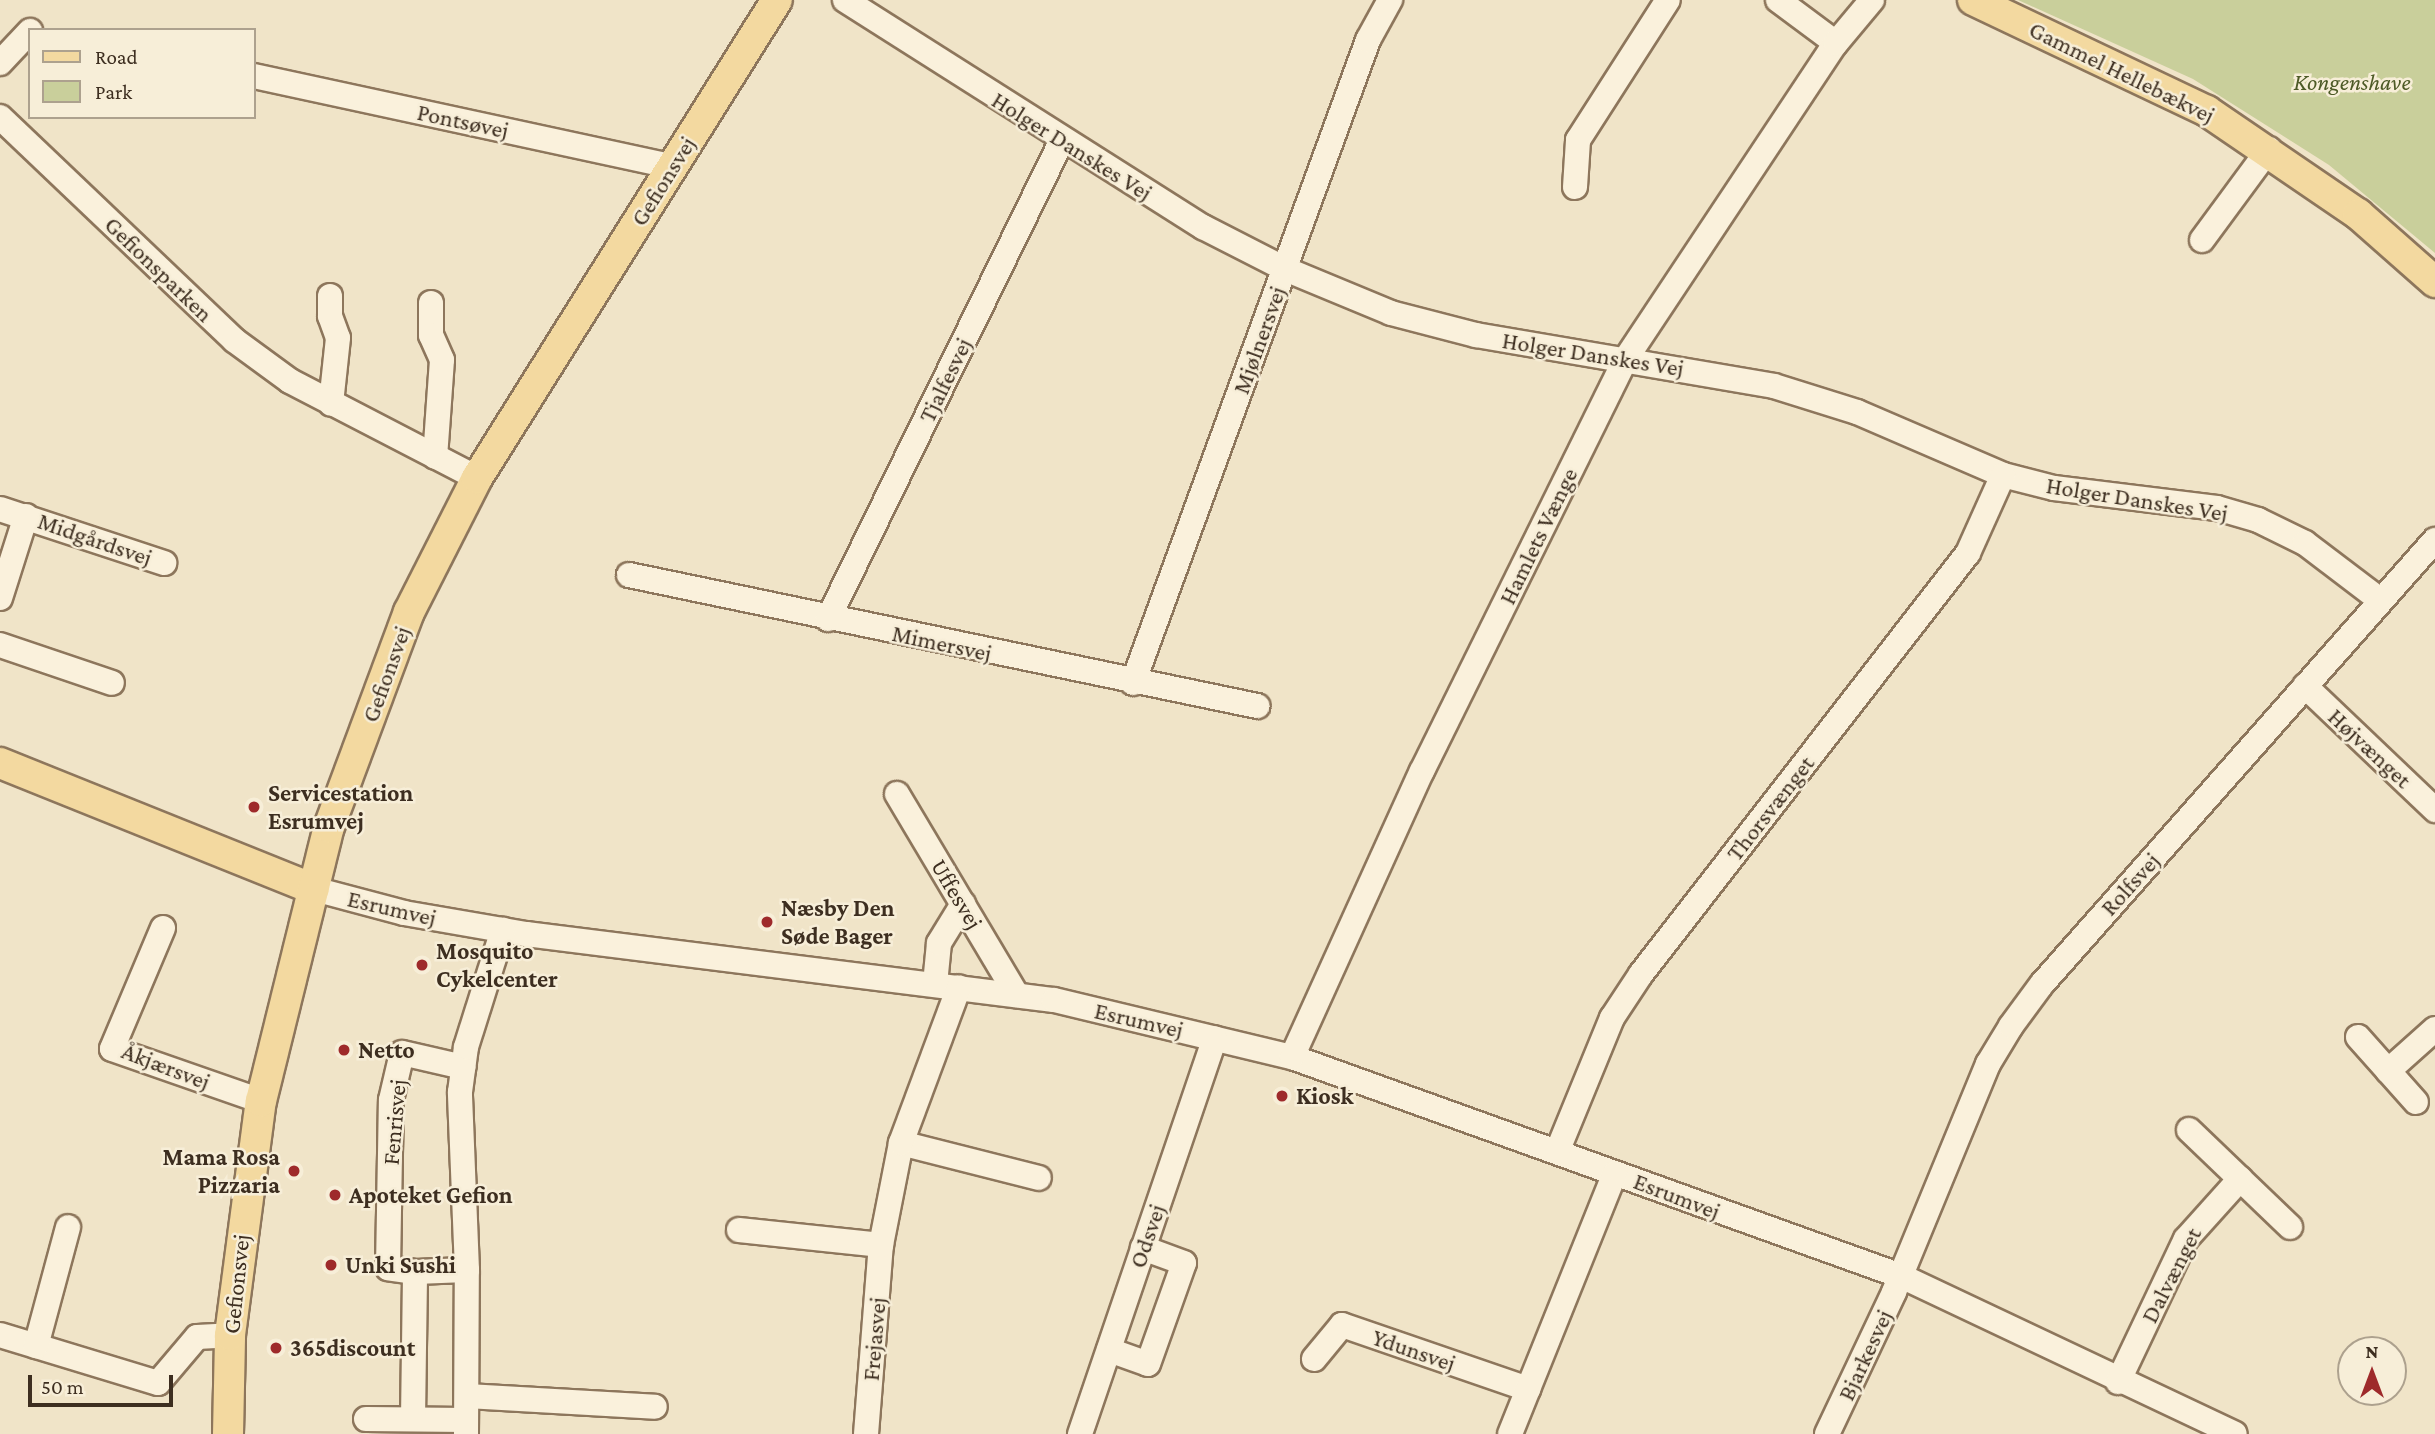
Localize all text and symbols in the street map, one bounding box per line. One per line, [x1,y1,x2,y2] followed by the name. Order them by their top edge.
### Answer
[2025,15,2219,129] street label: Gammel Hellebækvej
[28,28,256,119] legend
[95,45,138,69] text: Road
[2294,68,2410,96] park label: Kongenshave
[95,80,132,104] text: Park
[987,85,1157,207] street label: Holger Danskes Vej
[415,97,511,145] street label: Pontsøvej
[624,131,702,231] street label: Gefionsvej
[99,210,219,328] street label: Gefionsparken
[1226,282,1292,398] street label: Mjølnersvej
[1500,325,1686,383] street label: Holger Danskes Vej
[912,333,978,427] street label: Tjalfesvej
[1493,463,1583,609] street label: Hamlets Vænge
[2044,470,2230,528] street label: Holger Danskes Vej
[34,506,156,572] street label: Midgårdsvej
[890,618,994,668] street label: Mimersvej
[355,622,417,726] street label: Gefionsvej
[2322,702,2418,794] street label: Højvænget
[1720,750,1820,866] street label: Thorsvænget
[268,779,413,835] place label: Servicestation Esrumvej
[246,799,262,815] marker: Servicestation Esrumvej
[2094,847,2166,921] street label: Rolfsvej
[925,854,989,934] street label: Uffesvej
[345,884,439,932] street label: Esrumvej
[781,894,894,950] place label: Næsby Den Søde Bager
[759,914,775,930] marker: Næsby Den Søde Bager
[436,937,558,993] place label: Mosquito Cykelcenter
[414,957,430,973] marker: Mosquito Cykelcenter
[1092,996,1186,1044] street label: Esrumvej
[118,1036,214,1096] street label: Åkjærsvej
[358,1036,415,1064] place label: Netto
[336,1042,352,1058] marker: Netto
[376,1078,412,1166] street label: Fenrisvej
[1296,1082,1354,1110] place label: Kiosk
[1274,1088,1290,1104] marker: Kiosk
[163,1143,280,1199] place label: Mama Rosa Pizzaria
[286,1163,302,1179] marker: Mama Rosa Pizzaria
[1630,1166,1724,1226] street label: Esrumvej
[349,1181,513,1209] place label: Apoteket Gefion
[327,1187,343,1203] marker: Apoteket Gefion
[1123,1200,1171,1272] street label: Odsvej
[2135,1222,2207,1328] street label: Dalvænget
[216,1233,256,1335] street label: Gefionsvej
[345,1251,456,1279] place label: Unki Sushi
[323,1257,339,1273] marker: Unki Sushi
[856,1296,892,1382] street label: Frejasvej
[1831,1305,1899,1405] street label: Bjarkesvej
[1369,1322,1459,1378] street label: Ydunsvej
[290,1334,415,1362] place label: 365discount
[2337,1336,2407,1406] north arrow
[268,1340,284,1356] marker: 365discount
[2366,1341,2378,1362] text: N
[32,1360,177,1404] scale bar
[41,1375,84,1399] text: 50 m

